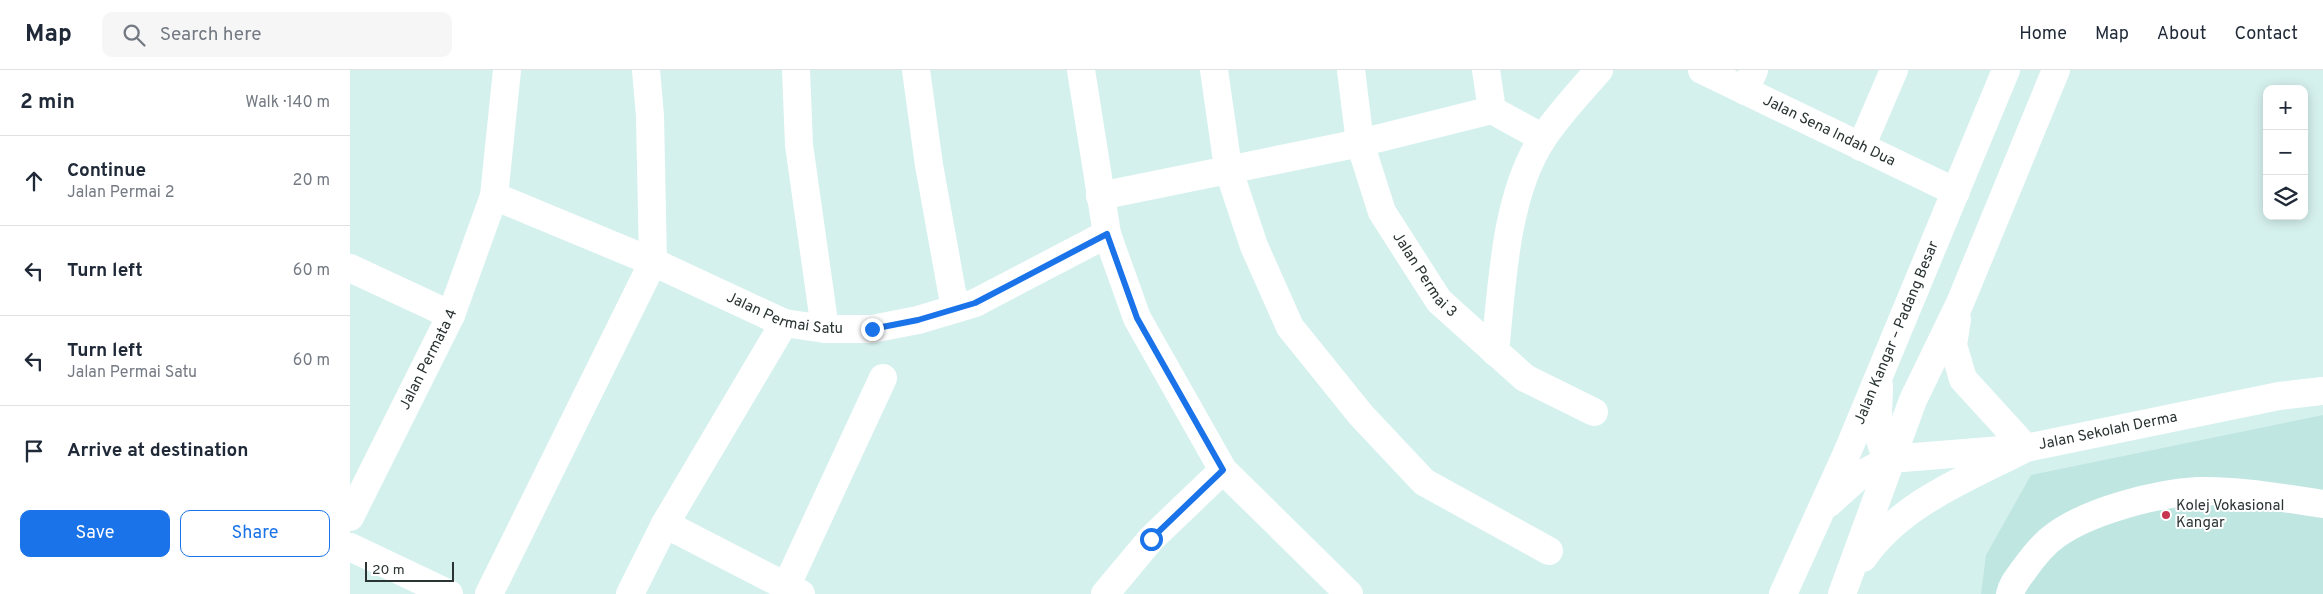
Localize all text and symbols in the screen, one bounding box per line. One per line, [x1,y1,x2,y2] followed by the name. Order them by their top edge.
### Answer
[102,12,452,57] search box
[25,20,72,50] text: Map
[120,21,148,49] icon: search
[160,23,261,47] text: Search here
[2019,23,2067,46] text: Home
[2095,23,2129,46] text: Map
[2157,23,2206,46] text: About
[2234,23,2298,46] text: Contact
[2263,85,2308,220] map controls
[2263,85,2308,130] button: +
[20,89,75,116] text: 2 min
[1760,91,1899,171] street label: Jalan Sena Indah Dua
[245,93,330,113] text: Walk · 140 m
[2263,130,2308,175] button: −
[67,159,146,183] text: Continue
[20,167,48,195] icon: ahead
[293,171,330,191] text: 20 m
[2263,175,2308,220] button: layers
[67,183,174,203] text: Jalan Permai 2
[1388,229,1461,322] street label: Jalan Permai 3
[1850,238,1944,427] street label: Jalan Kangar – Padang Besar
[20,257,48,285] icon: left
[67,259,143,283] text: Turn left
[293,261,330,281] text: 60 m
[723,288,843,339] street label: Jalan Permai Satu
[396,307,462,413] street label: Jalan Permata 4
[861,318,884,341] route end
[67,339,143,363] text: Turn left
[20,347,48,375] icon: left
[293,351,330,371] text: 60 m
[67,363,197,383] text: Jalan Permai Satu
[2037,408,2179,455] street label: Jalan Sekolah Derma
[20,437,48,465] icon: arrive
[67,439,248,463] text: Arrive at destination
[2176,497,2284,533] place label: Kolej Vokasional Kangar
[2160,509,2172,521] marker: Kolej Vokasional Kangar
[20,510,170,557] button: Save
[180,510,330,557] button: Share
[1140,528,1163,551] route start
[365,559,454,582] scale bar
[372,562,405,579] text: 20 m

